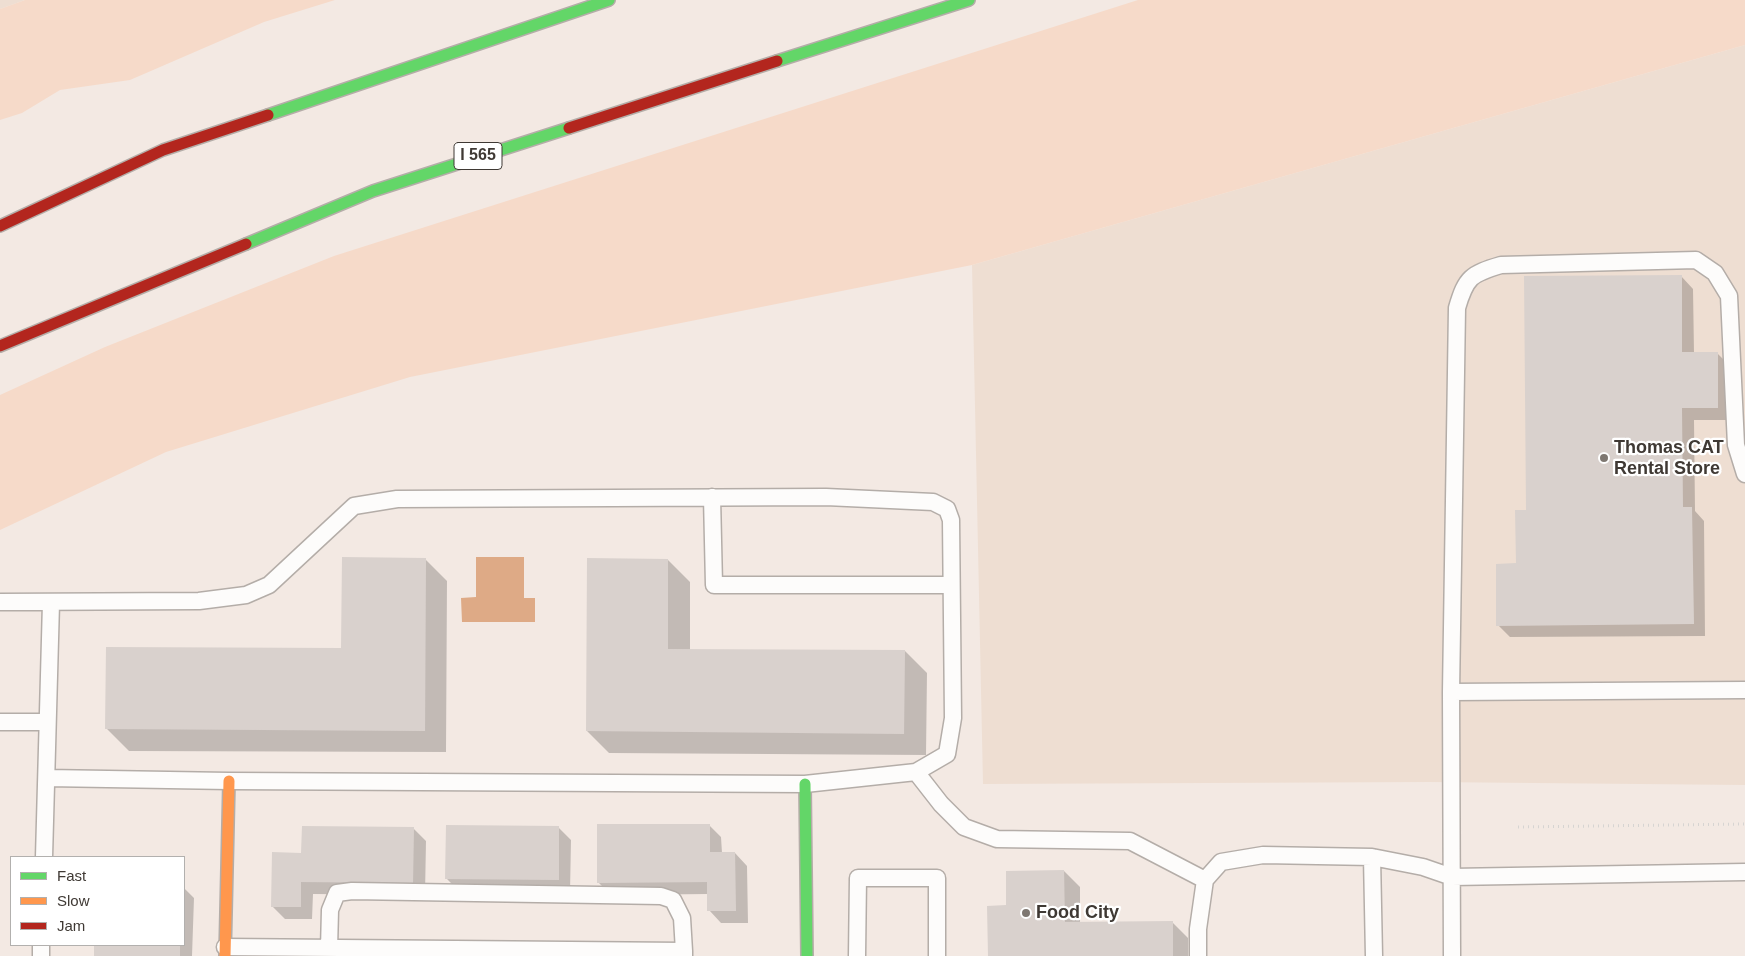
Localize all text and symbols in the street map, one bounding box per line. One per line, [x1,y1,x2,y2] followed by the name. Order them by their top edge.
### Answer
[454,142,502,170] road number: I 565
[1614,437,1724,479] place label: Thomas CAT Rental Store
[1598,452,1610,464] marker: Thomas CAT Rental Store
[10,856,185,946] legend
[57,867,86,884] text: Fast
[57,892,90,909] text: Slow
[1036,902,1119,924] place label: Food City
[1020,907,1032,919] marker: Food City
[57,917,85,934] text: Jam

